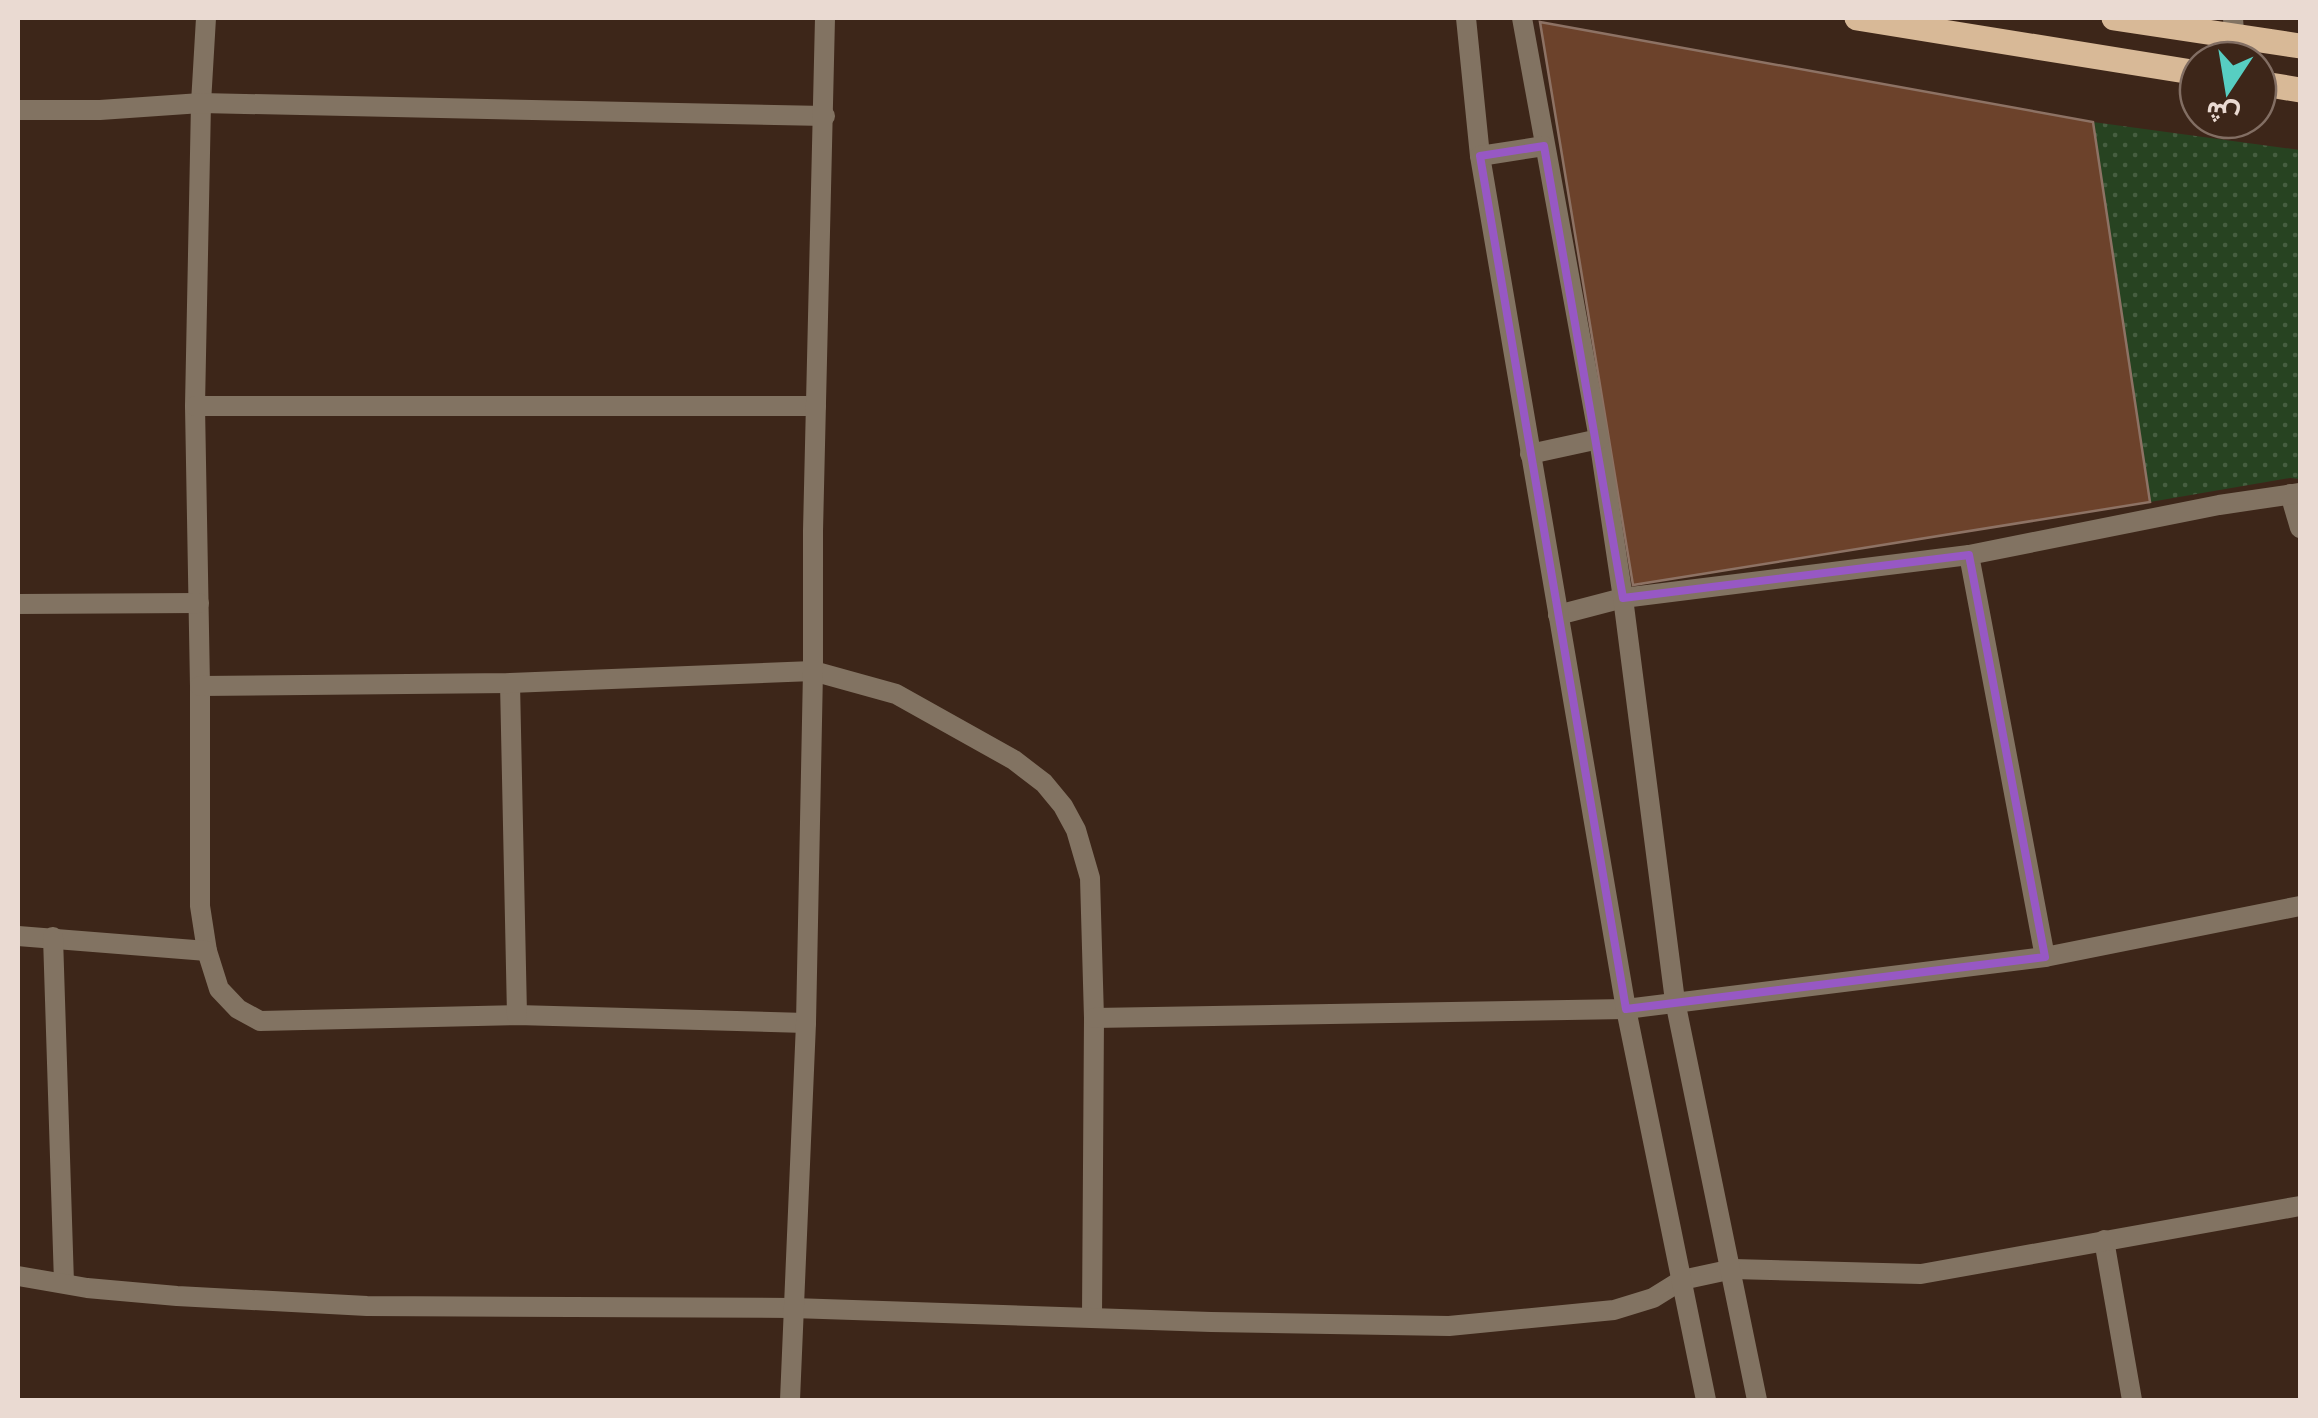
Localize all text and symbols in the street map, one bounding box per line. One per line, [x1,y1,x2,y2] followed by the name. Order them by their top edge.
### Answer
[2178,40,2278,140] north arrow
[2203,94,2243,134] text: ش

